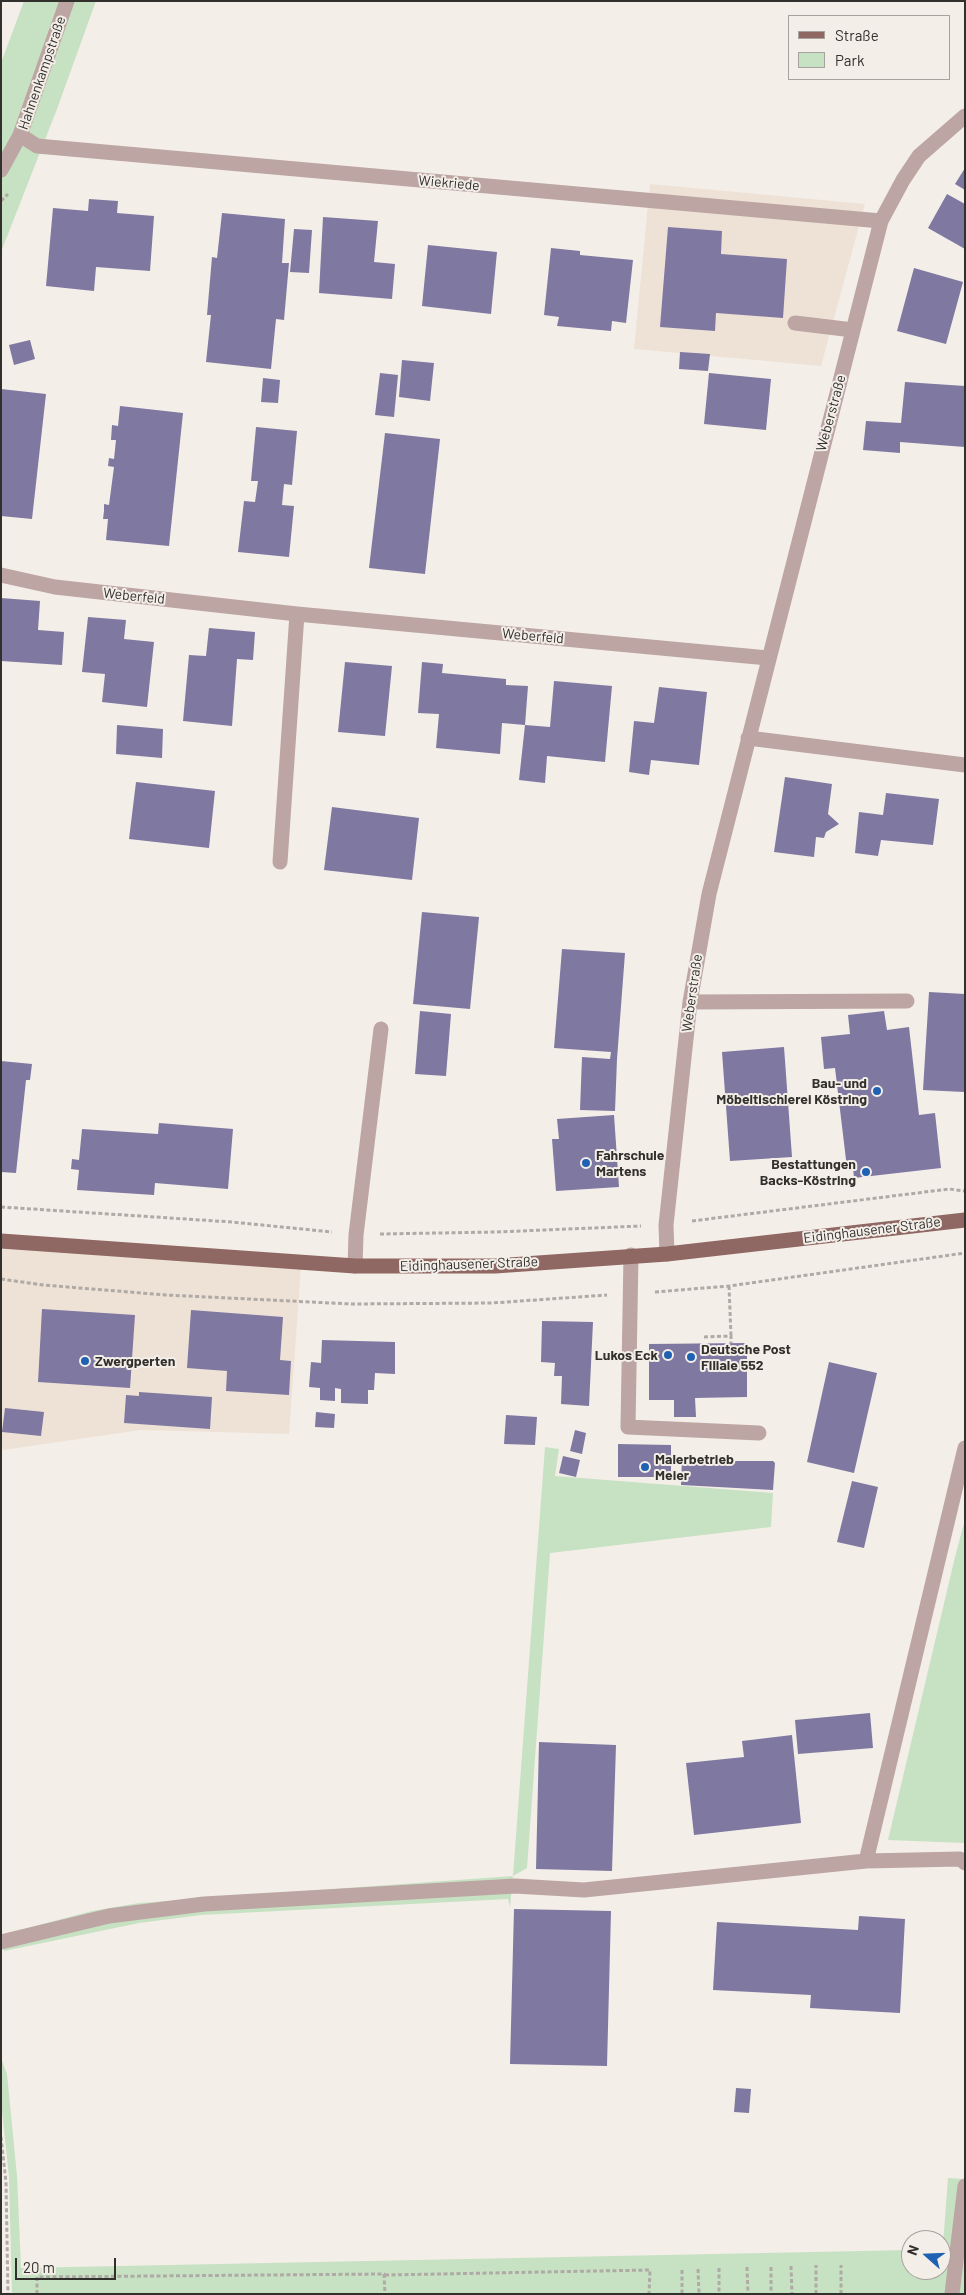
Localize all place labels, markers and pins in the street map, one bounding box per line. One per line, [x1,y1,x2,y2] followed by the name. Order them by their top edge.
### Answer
[716,1075,867,1108] place label: Bau- und Möbeltischlerei Köstring
[871,1085,883,1097] marker: Bau- und Möbeltischlerei Köstring
[596,1147,664,1180] place label: Fahrschule Martens
[760,1156,856,1188] place label: Bestattungen Backs-Köstring
[580,1157,592,1169] marker: Fahrschule Martens
[860,1166,872,1178] marker: Bestattungen Backs-Köstring
[701,1341,791,1374] place label: Deutsche Post Filiale 552
[595,1347,658,1363] place label: Lukos Eck
[662,1349,674,1361] marker: Lukos Eck
[685,1351,697,1363] marker: Deutsche Post Filiale 552
[95,1353,175,1369] place label: Zwergperten
[79,1355,91,1367] marker: Zwergperten
[655,1451,734,1484] place label: Malerbetrieb Meier
[639,1461,651,1473] marker: Malerbetrieb Meier

